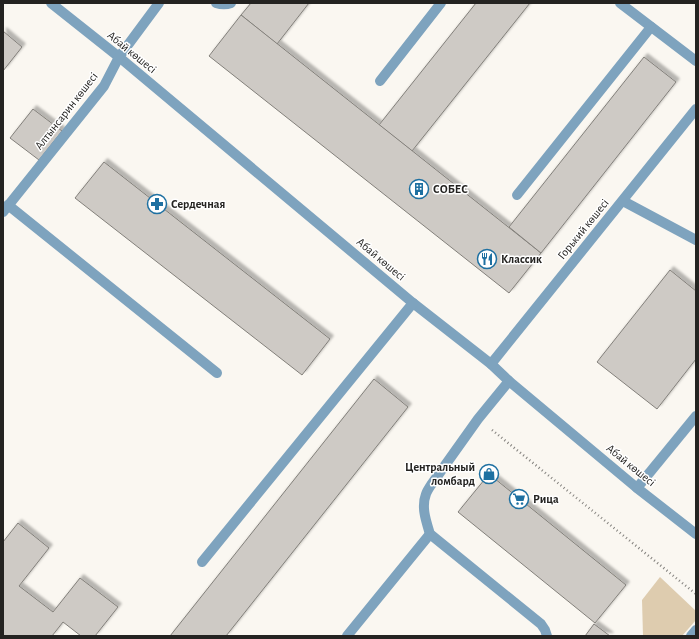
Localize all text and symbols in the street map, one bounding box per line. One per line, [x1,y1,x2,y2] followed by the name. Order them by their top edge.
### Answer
[105,29,159,75] street label: Абай көшесі
[32,70,100,152] street label: Алтынсарин көшесі
[408,178,430,200] building icon: СОБЕС
[433,183,468,195] place label: СОБЕС
[146,193,168,215] pharmacy icon: Сердечная
[555,197,611,261] street label: Горький көшесі
[171,198,225,210] place label: Сердечная
[354,235,408,283] street label: Абай көшесі
[476,248,498,270] restaurant icon: Классик
[501,253,542,265] place label: Классик
[604,442,658,488] street label: Абай көшесі
[405,461,475,487] place label: Центральный ломбард
[478,463,500,485] shop icon: Центральный ломбард
[508,488,530,510] supermarket icon: Рица
[533,493,559,505] place label: Рица

